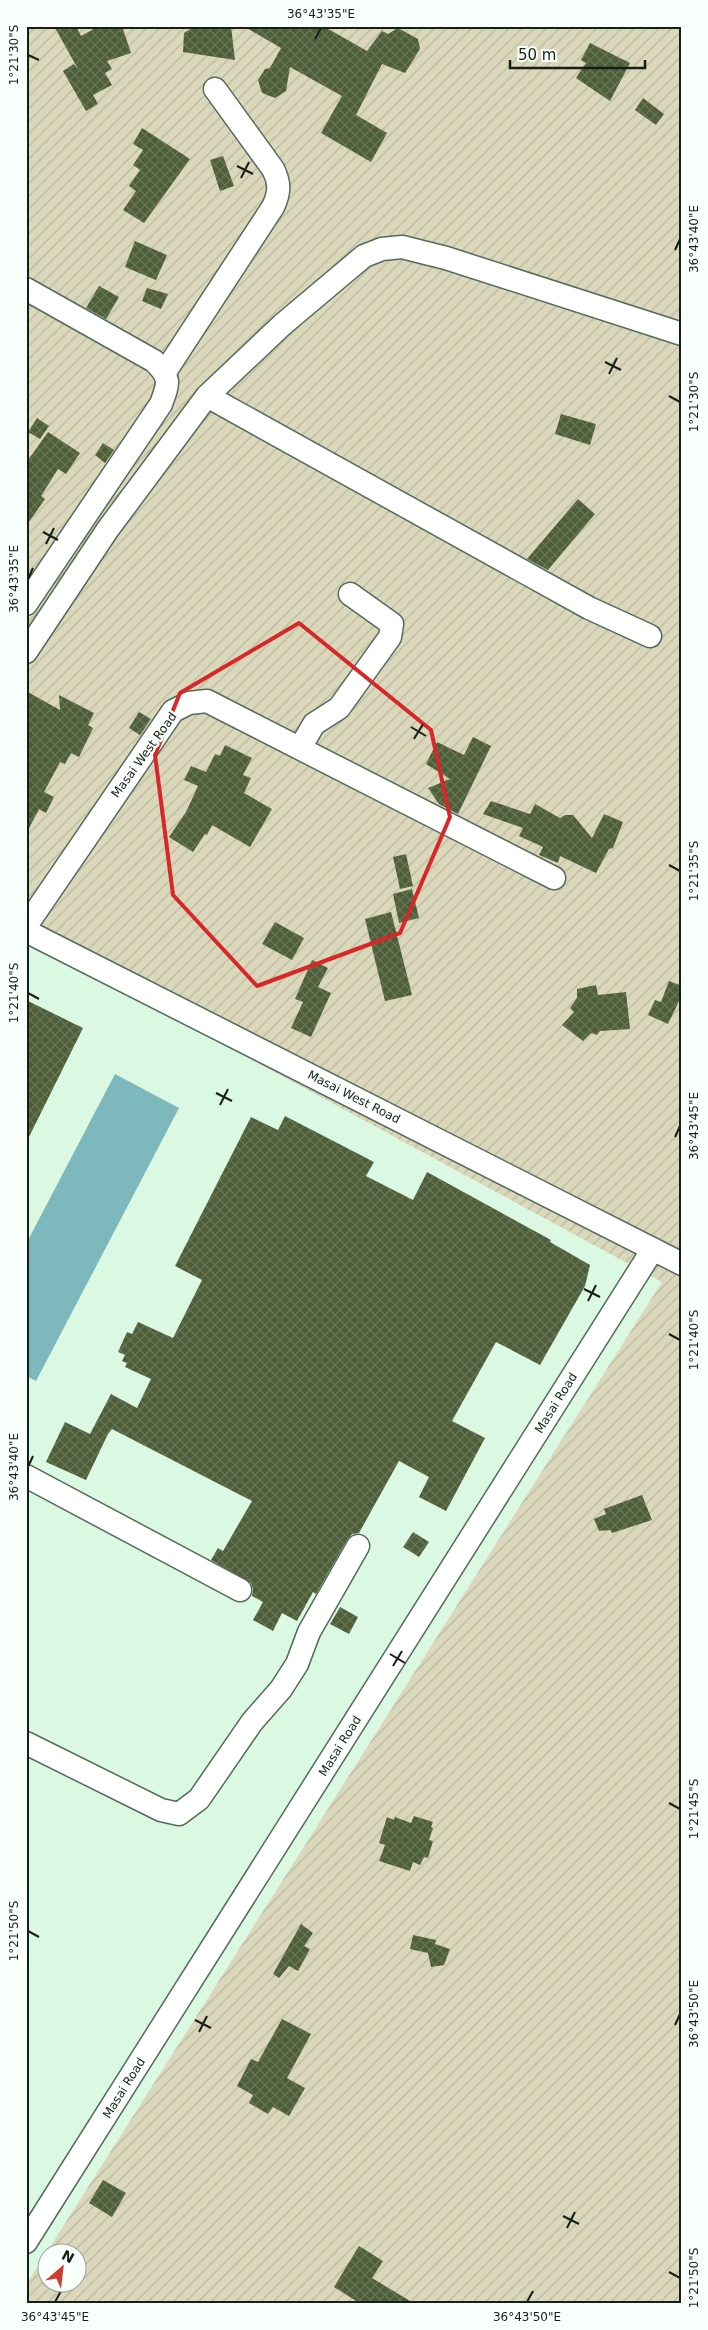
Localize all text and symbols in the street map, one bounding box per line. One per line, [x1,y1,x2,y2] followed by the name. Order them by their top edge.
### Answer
[287,7,355,21] text: 36°43'35"E
[7,25,21,85] text: 1°21'30"S
[510,38,646,70] scale bar
[518,46,556,64] text: 50 m
[687,205,701,273] text: 36°43'40"E
[687,372,701,432] text: 1°21'30"S
[7,545,21,613] text: 36°43'35"E
[108,710,180,800] street label: Masai West Road
[687,841,701,901] text: 1°21'35"S
[7,963,21,1023] text: 1°21'40"S
[305,1068,403,1126] street label: Masai West Road
[687,1092,701,1160] text: 36°43'45"E
[687,1310,701,1370] text: 1°21'40"S
[532,1370,580,1436] street label: Masai Road
[7,1433,21,1501] text: 36°43'40"E
[316,1713,364,1779] street label: Masai Road
[687,1779,701,1839] text: 1°21'45"S
[7,1901,21,1961] text: 1°21'50"S
[687,1980,701,2048] text: 36°43'50"E
[100,2055,148,2121] street label: Masai Road
[38,2242,88,2292] north arrow
[59,2247,77,2266] text: N
[687,2248,701,2308] text: 1°21'50"S
[21,2310,89,2324] text: 36°43'45"E
[493,2310,561,2324] text: 36°43'50"E

